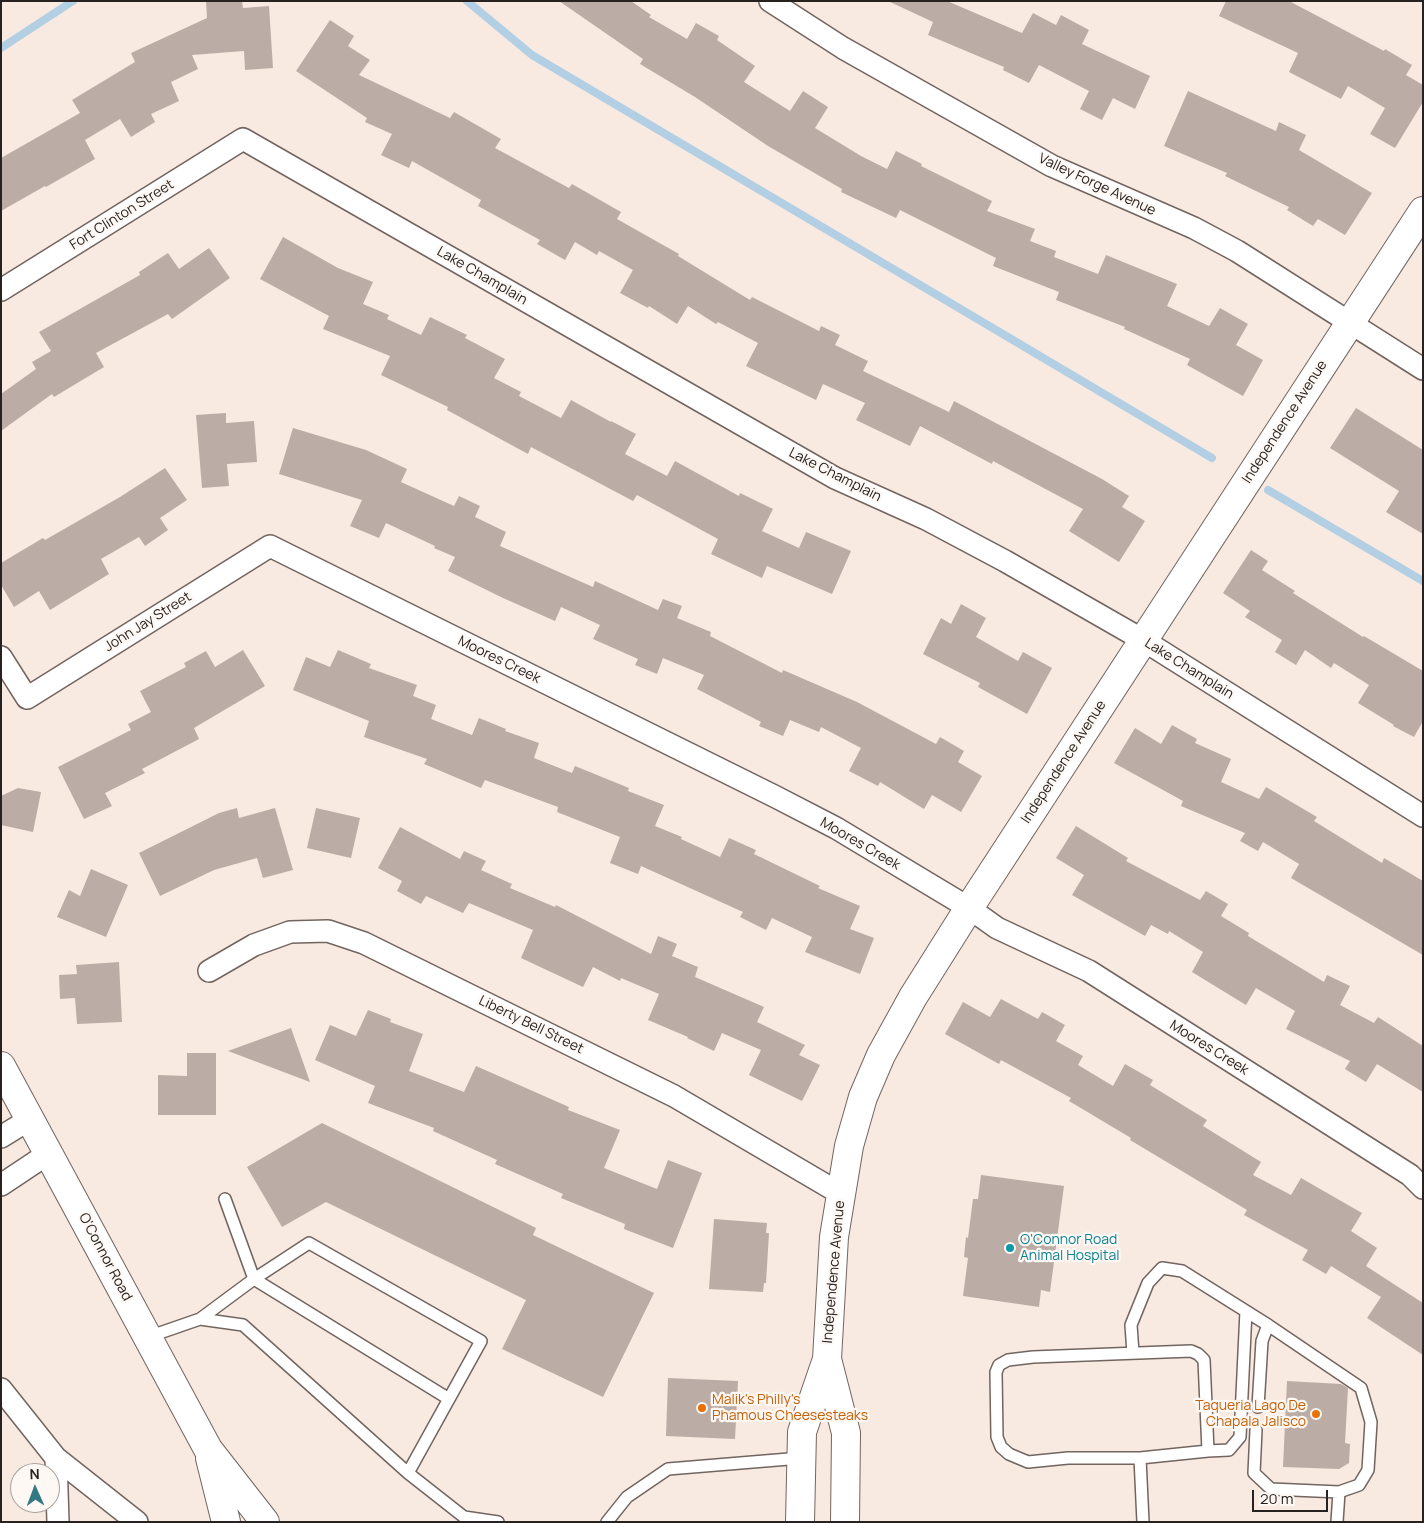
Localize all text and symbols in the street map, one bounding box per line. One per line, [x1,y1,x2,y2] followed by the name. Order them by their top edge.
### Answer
[1036,150,1158,220] street label: Valley Forge Avenue
[67,176,177,254] street label: Fort Clinton Street
[434,243,530,309] street label: Lake Champlain
[1239,357,1331,487] street label: Independence Avenue
[786,444,884,506] street label: Lake Champlain
[101,589,195,655] street label: John Jay Street
[455,633,543,687] street label: Moores Creek
[1141,635,1237,703] street label: Lake Champlain
[1018,697,1110,827] street label: Independence Avenue
[817,814,903,874] street label: Moores Creek
[476,992,586,1058] street label: Liberty Bell Street
[1166,1017,1252,1079] street label: Moores Creek
[819,1200,849,1344] street label: Independence Avenue
[75,1210,135,1304] street label: O'Connor Road
[1020,1232,1120,1264] place label: O'Connor Road Animal Hospital
[1004,1242,1016,1254] marker: O'Connor Road Animal Hospital
[712,1392,868,1424] place label: Malik's Philly's Phamous Cheesesteaks
[1195,1398,1306,1430] place label: Taqueria Lago De Chapala Jalisco
[696,1402,708,1414] marker: Malik's Philly's Phamous Cheesesteaks
[1310,1408,1322,1420] marker: Taqueria Lago De Chapala Jalisco
[10,1463,60,1513] north arrow
[29,1464,40,1483] text: N
[1254,1480,1330,1512] scale bar
[1260,1488,1293,1509] text: 20 m

